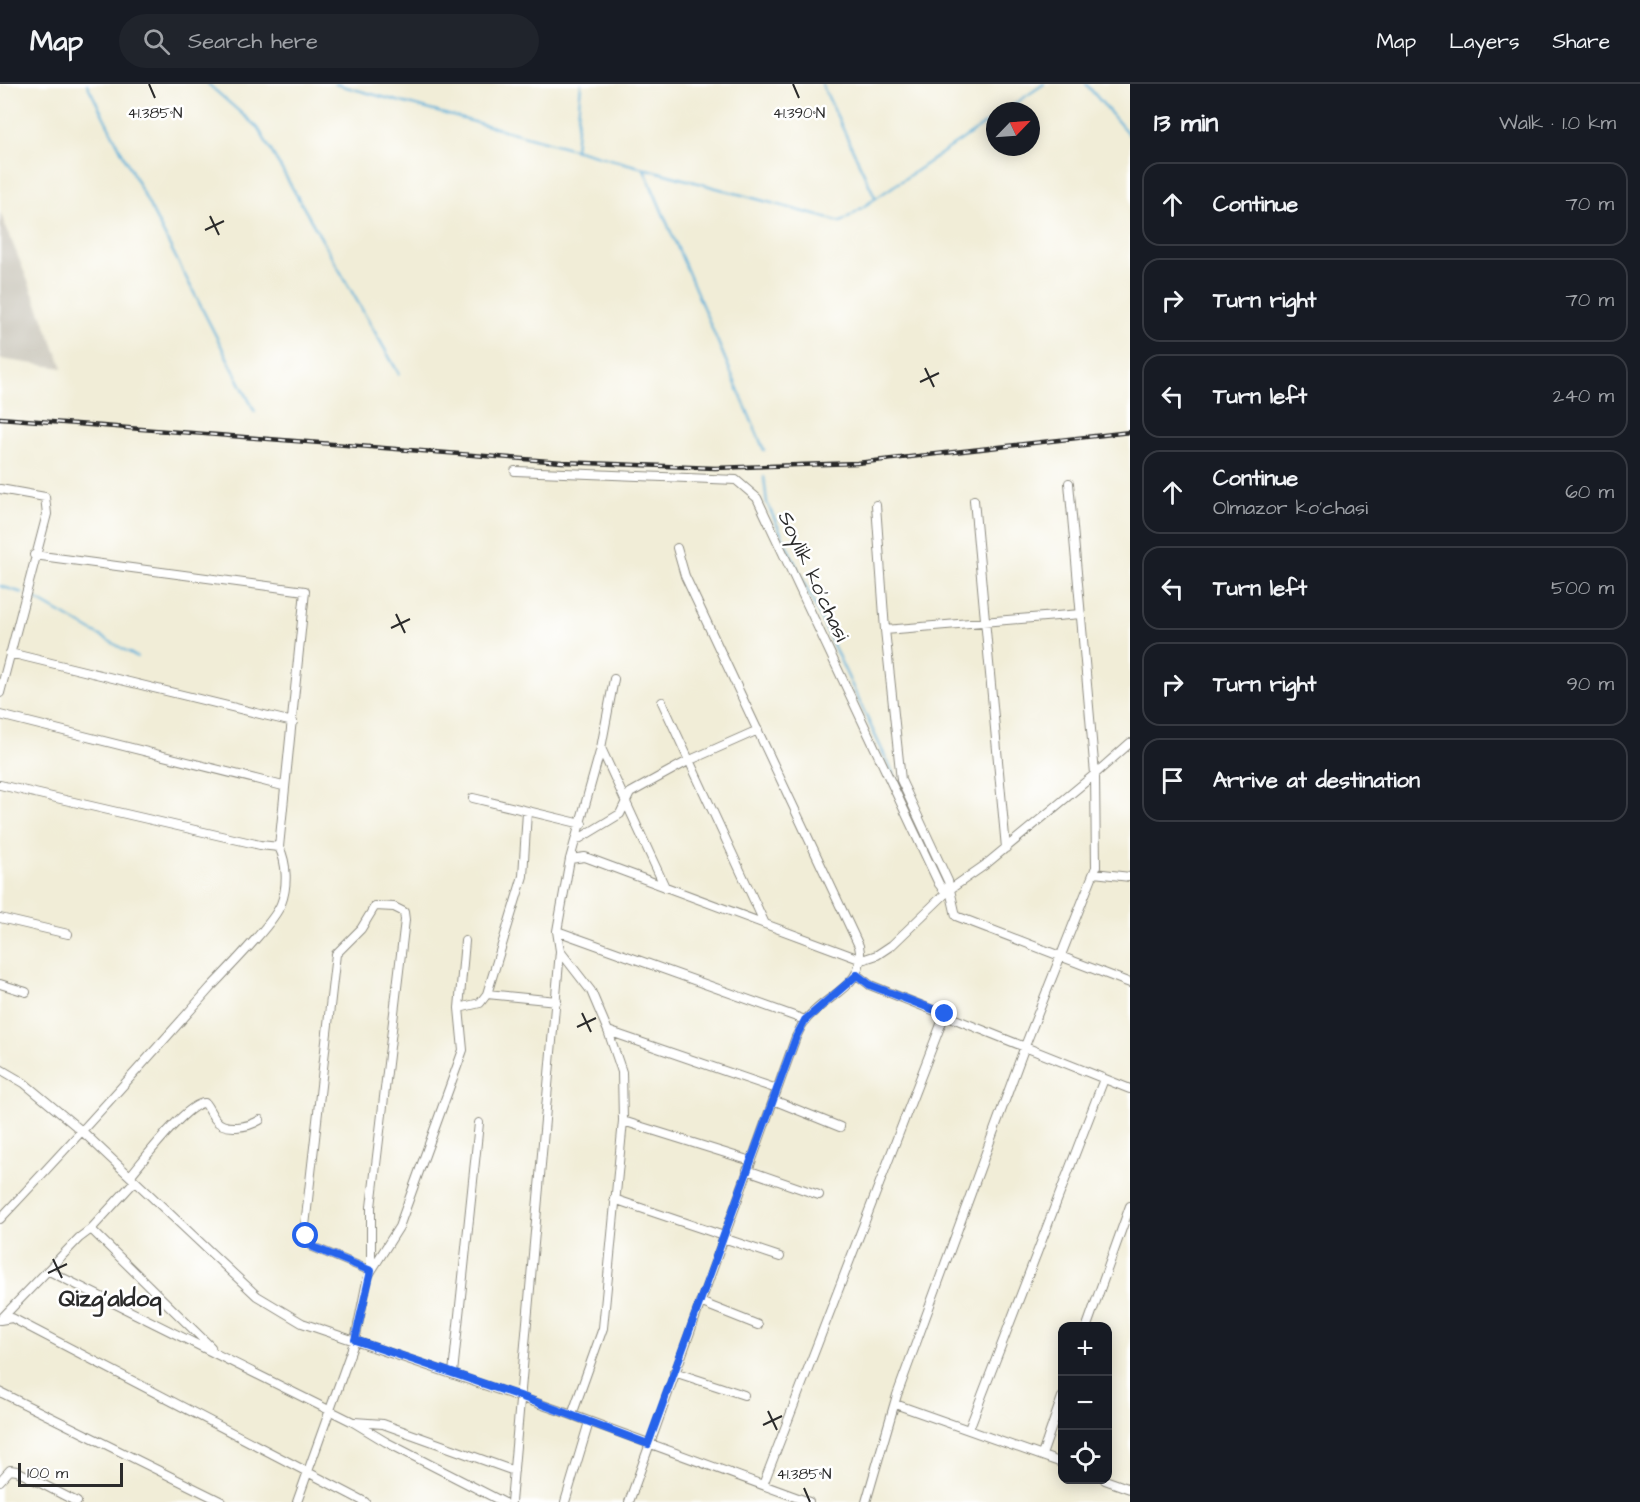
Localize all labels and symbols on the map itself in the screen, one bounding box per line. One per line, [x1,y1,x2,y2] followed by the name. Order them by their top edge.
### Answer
[986,102,1040,156] north arrow
[128,103,182,124] text: 41.385°N
[773,103,825,124] text: 41.390°N
[769,506,856,647] street label: Soylik ko'chasi
[931,1000,957,1026] route end
[292,1222,318,1248] route start
[58,1282,162,1317] district label: Qizg'aldoq
[18,1460,123,1488] scale bar
[777,1464,831,1485] text: 41.385°N

